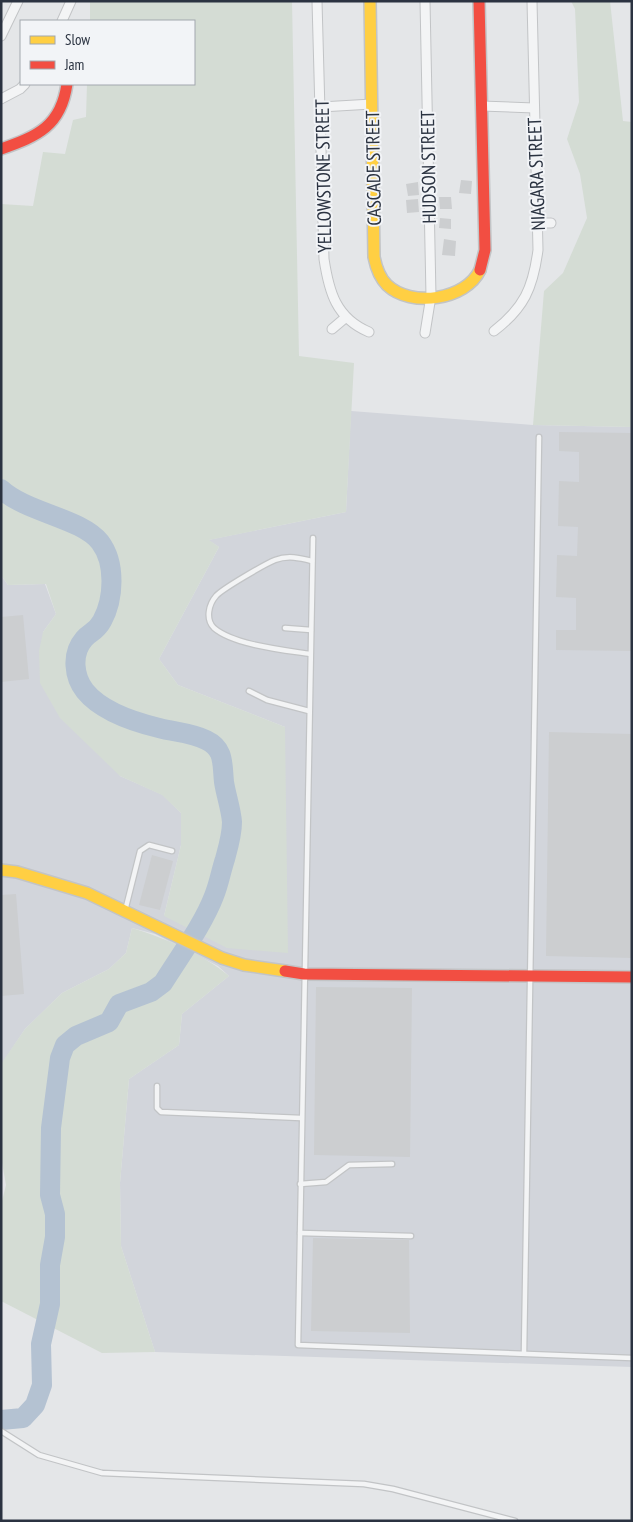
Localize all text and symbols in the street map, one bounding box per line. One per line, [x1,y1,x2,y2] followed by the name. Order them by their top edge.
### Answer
[20,20,195,85] legend
[65,30,90,49] text: Slow
[64,55,84,74] text: Jam
[310,98,336,253] street label: YELLOWSTONE STREET
[360,110,386,226] street label: CASCADE STREET
[415,110,441,224] street label: HUDSON STREET
[522,117,550,231] street label: NIAGARA STREET

